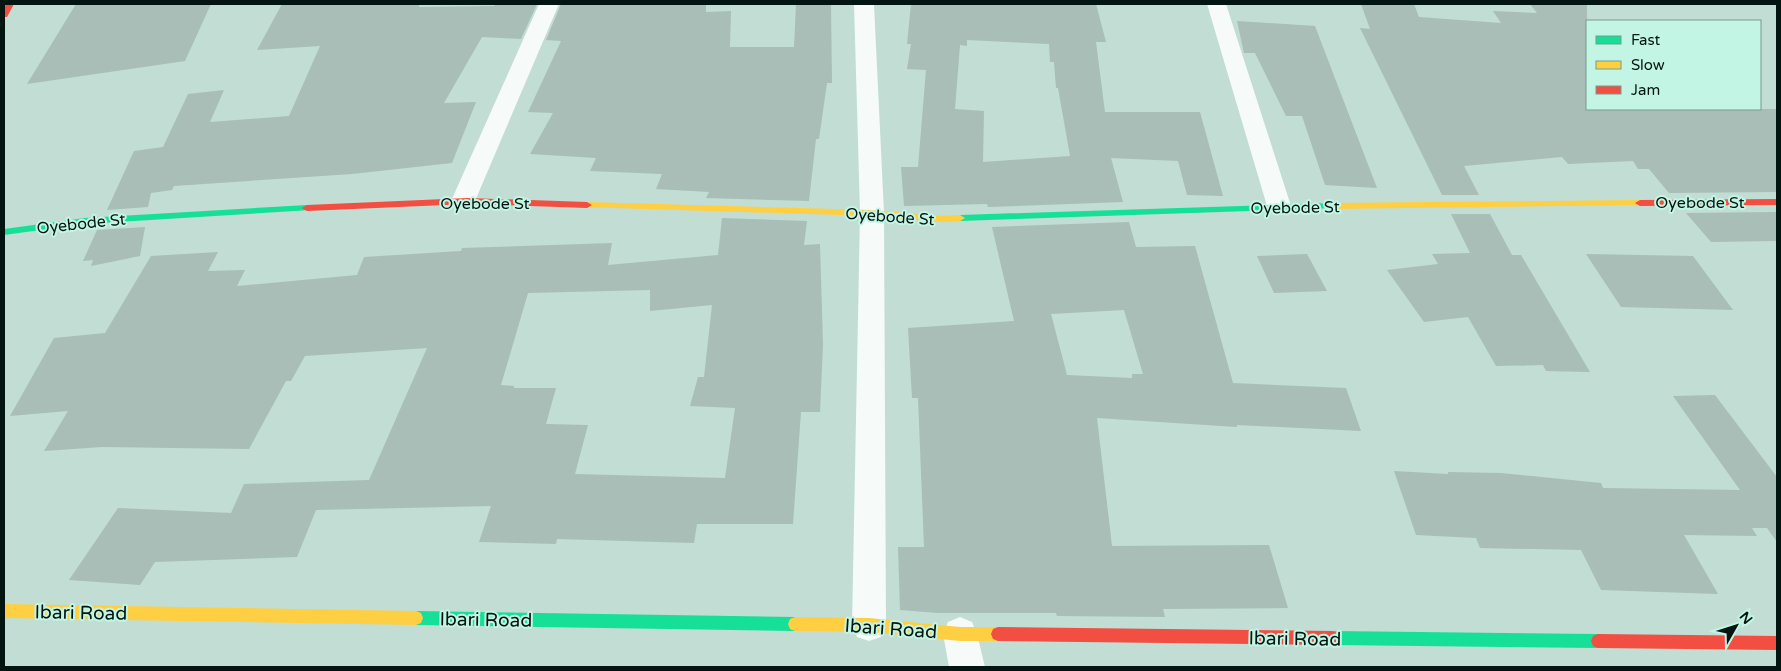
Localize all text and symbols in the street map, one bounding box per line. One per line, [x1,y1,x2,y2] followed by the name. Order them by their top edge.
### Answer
[1586,20,1761,110] legend
[1631,31,1661,49] text: Fast
[1631,56,1665,74] text: Slow
[1631,81,1660,99] text: Jam
[1655,193,1745,213] street label: Oyebode St
[440,194,530,214] street label: Oyebode St
[1250,197,1340,219] street label: Oyebode St
[845,204,935,230] street label: Oyebode St
[36,209,127,239] street label: Oyebode St
[35,601,127,625] street label: Ibari Road
[1711,601,1761,651] north arrow
[440,608,532,632] street label: Ibari Road
[1736,608,1756,628] text: N
[844,615,938,643] street label: Ibari Road
[1249,627,1341,651] street label: Ibari Road

